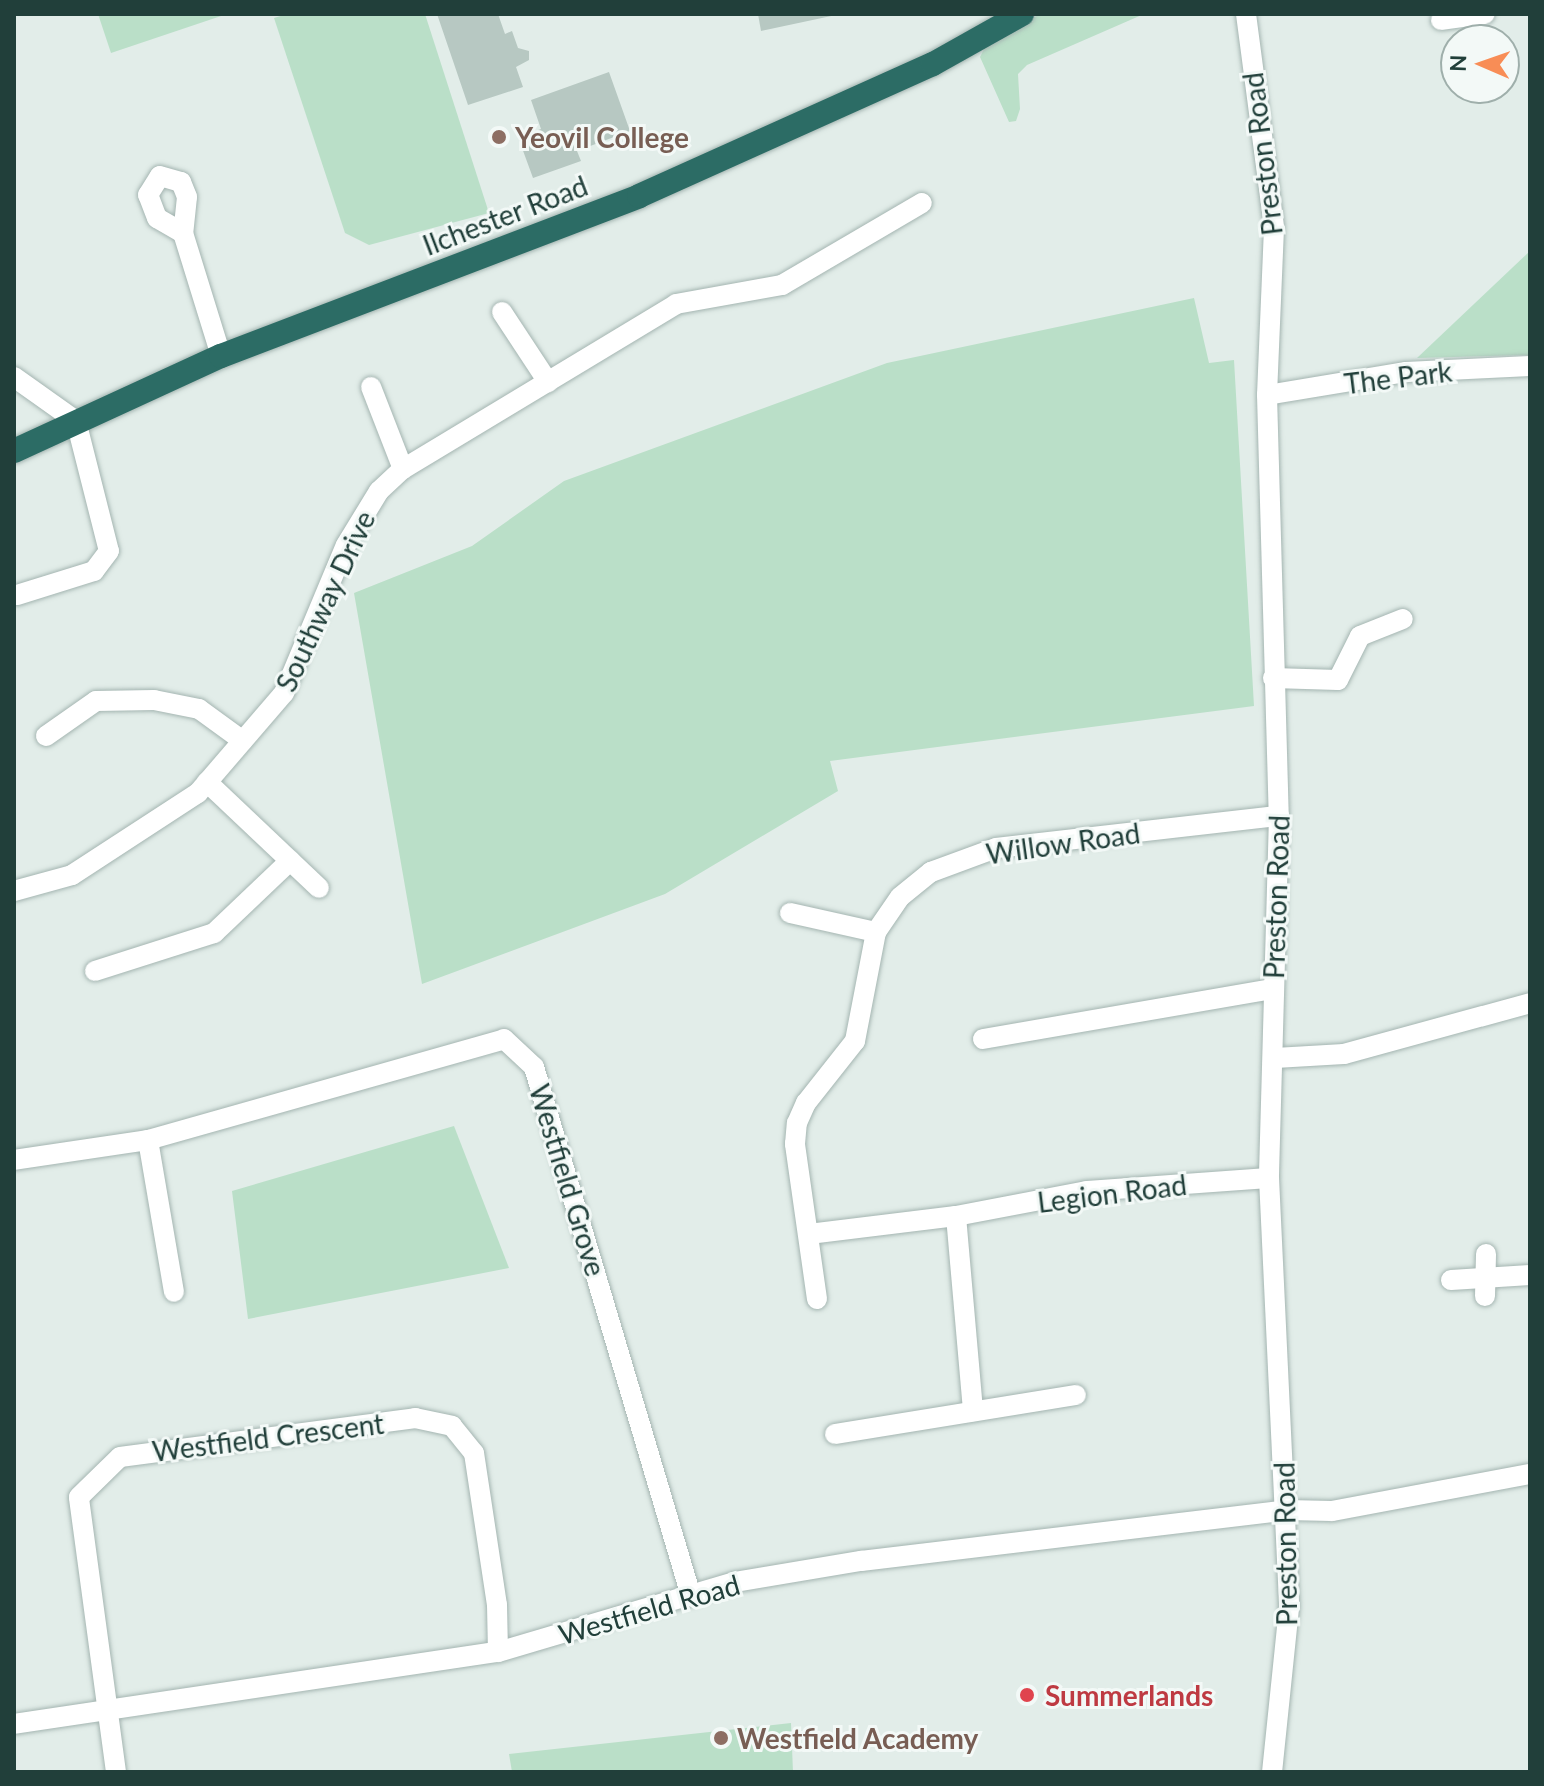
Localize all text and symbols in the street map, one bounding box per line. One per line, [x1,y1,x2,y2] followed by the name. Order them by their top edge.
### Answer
[1440,24,1520,104] north arrow
[1444,54,1471,72] text: N
[1235,71,1289,237] street label: Preston Road
[515,120,689,154] place label: Yeovil College
[490,128,508,146] marker: Yeovil College
[418,168,592,262] street label: Ilchester Road
[1342,354,1454,400] street label: The Park
[268,505,382,697] street label: Southway Drive
[1256,815,1296,979] street label: Preston Road
[984,816,1142,870] street label: Willow Road
[523,1080,613,1280] street label: Westfield Grove
[1035,1167,1189,1219] street label: Legion Road
[150,1406,386,1468] street label: Westfield Crescent
[1267,1462,1303,1626] street label: Preston Road
[555,1567,743,1651] street label: Westfield Road
[1045,1678,1213,1712] place label: Summerlands
[1016,1684,1038,1706] marker: Summerlands
[737,1721,979,1755] place label: Westfield Academy
[712,1729,730,1747] marker: Westfield Academy

